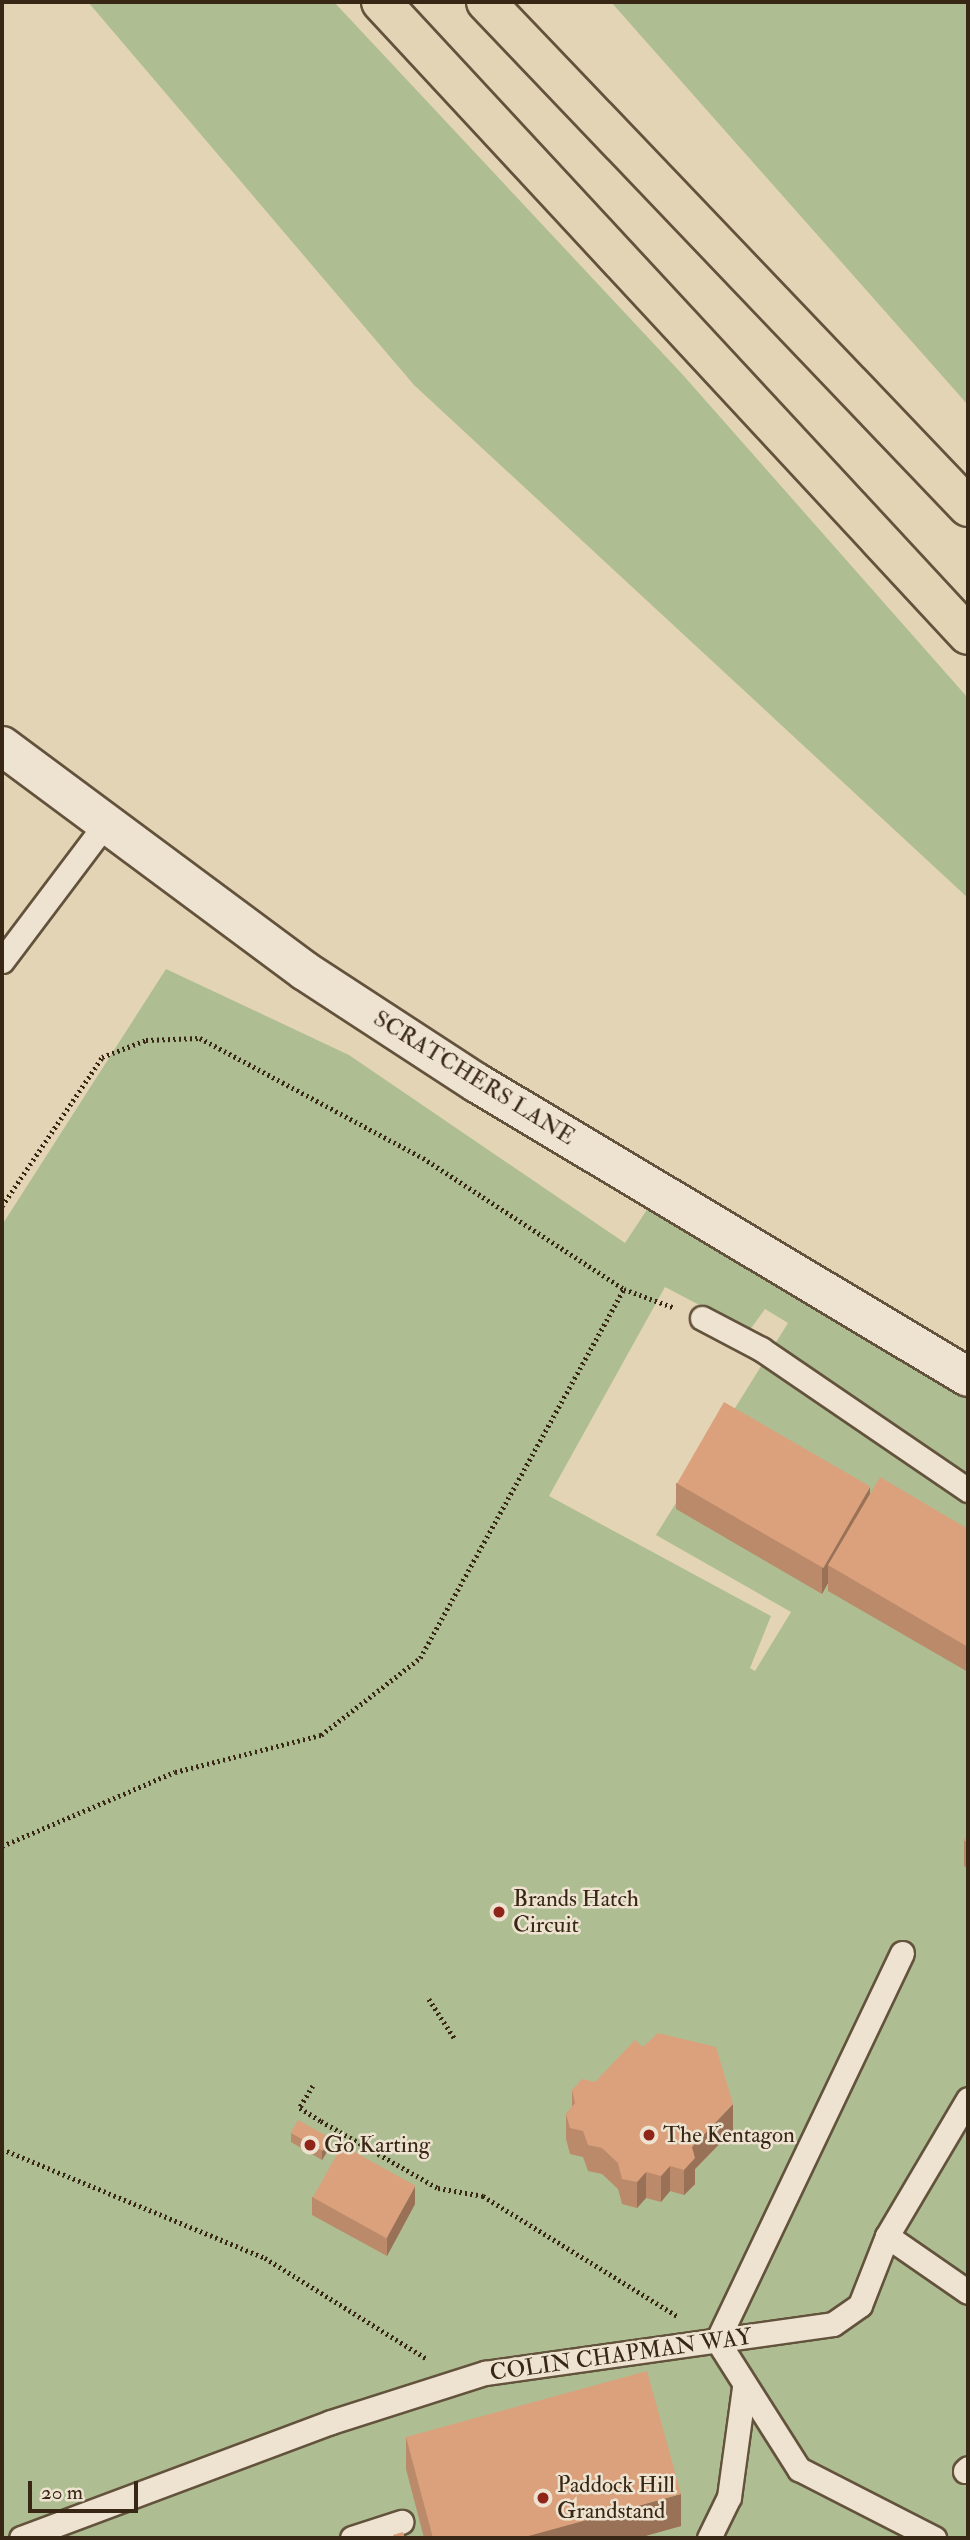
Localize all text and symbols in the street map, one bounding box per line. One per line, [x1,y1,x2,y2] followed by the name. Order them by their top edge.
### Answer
[368,1005,580,1151] street label: SCRATCHERS LANE
[513,1885,639,1939] place label: Brands Hatch Circuit
[491,1904,507,1920] marker: Brands Hatch Circuit
[663,2121,795,2149] place label: The Kentagon
[641,2127,657,2143] marker: The Kentagon
[324,2131,430,2159] place label: Go Karting
[302,2137,318,2153] marker: Go Karting
[488,2323,754,2387] street label: COLIN CHAPMAN WAY
[32,2466,142,2510] scale bar
[557,2471,675,2525] place label: Paddock Hill Grandstand
[41,2479,83,2506] text: 20 m
[535,2490,551,2506] marker: Paddock Hill Grandstand

